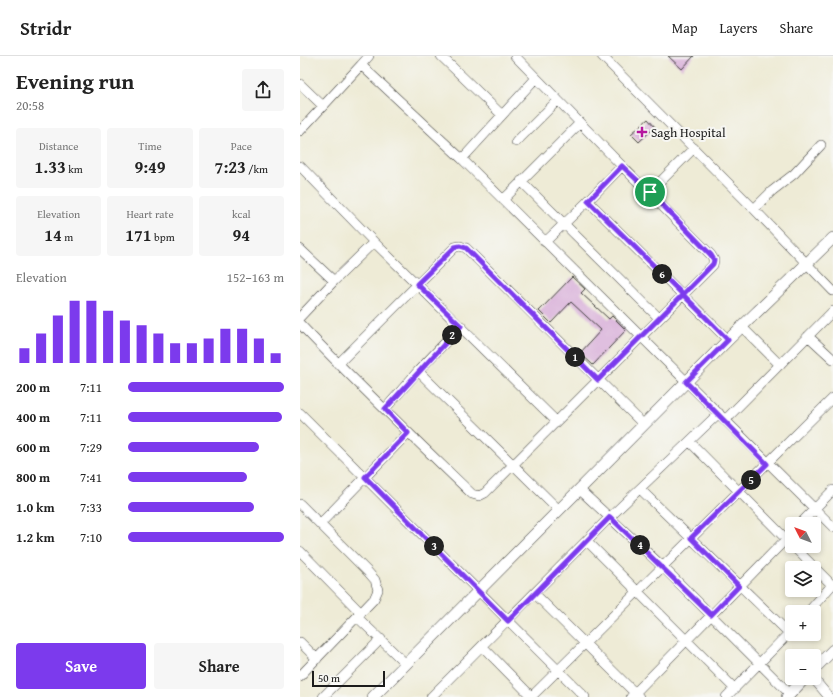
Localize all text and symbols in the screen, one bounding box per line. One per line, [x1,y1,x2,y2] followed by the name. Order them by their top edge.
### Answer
[20,14,71,42] text: Stridr
[672,18,698,38] text: Map
[720,18,758,38] text: Layers
[780,18,813,38] text: Share
[16,65,134,97] text: Evening run
[242,69,284,111] button: share
[16,96,44,115] text: 20:58
[651,123,726,142] place label: Sagh Hospital
[636,126,648,138] marker: Sagh Hospital
[39,138,78,154] text: Distance
[138,138,162,154] text: Time
[231,138,252,154] text: Pace
[35,154,66,179] text: 1.33
[134,154,166,179] text: 9:49
[215,154,246,179] text: 7:23
[66,161,83,177] text: km
[246,161,268,177] text: /km
[633,175,667,209] pin
[639,181,661,203] icon: arrive
[37,206,80,222] text: Elevation
[126,206,174,222] text: Heart rate
[232,206,251,222] text: kcal
[44,222,62,247] text: 14
[125,222,152,247] text: 171
[233,222,250,247] text: 94
[62,229,73,245] text: m
[152,229,175,245] text: bpm
[652,264,672,284] pin: 6
[659,266,665,282] text: 6
[16,268,67,287] text: Elevation
[227,268,284,287] text: 152–163 m
[442,325,462,345] pin: 2
[449,327,455,343] text: 2
[565,347,585,367] pin: 1
[572,349,578,365] text: 1
[16,378,50,397] text: 200 m
[80,378,102,397] text: 7:11
[16,408,50,427] text: 400 m
[80,408,102,427] text: 7:11
[16,438,50,457] text: 600 m
[80,438,102,457] text: 7:29
[16,468,50,487] text: 800 m
[80,468,102,487] text: 7:41
[741,470,761,490] pin: 5
[748,472,754,488] text: 5
[16,498,55,517] text: 1.0 km
[80,498,102,517] text: 7:33
[785,517,821,553] north arrow
[785,517,821,685] map controls
[16,528,55,547] text: 1.2 km
[80,528,102,547] text: 7:10
[630,535,650,555] pin: 4
[424,536,444,556] pin: 3
[637,537,643,553] text: 4
[431,538,437,554] text: 3
[785,561,821,597] button: layers
[785,605,821,641] button: +
[16,643,146,689] button: Save
[154,643,284,689] button: Share
[785,649,821,685] button: −
[312,669,385,688] scale bar
[318,670,340,686] text: 50 m

